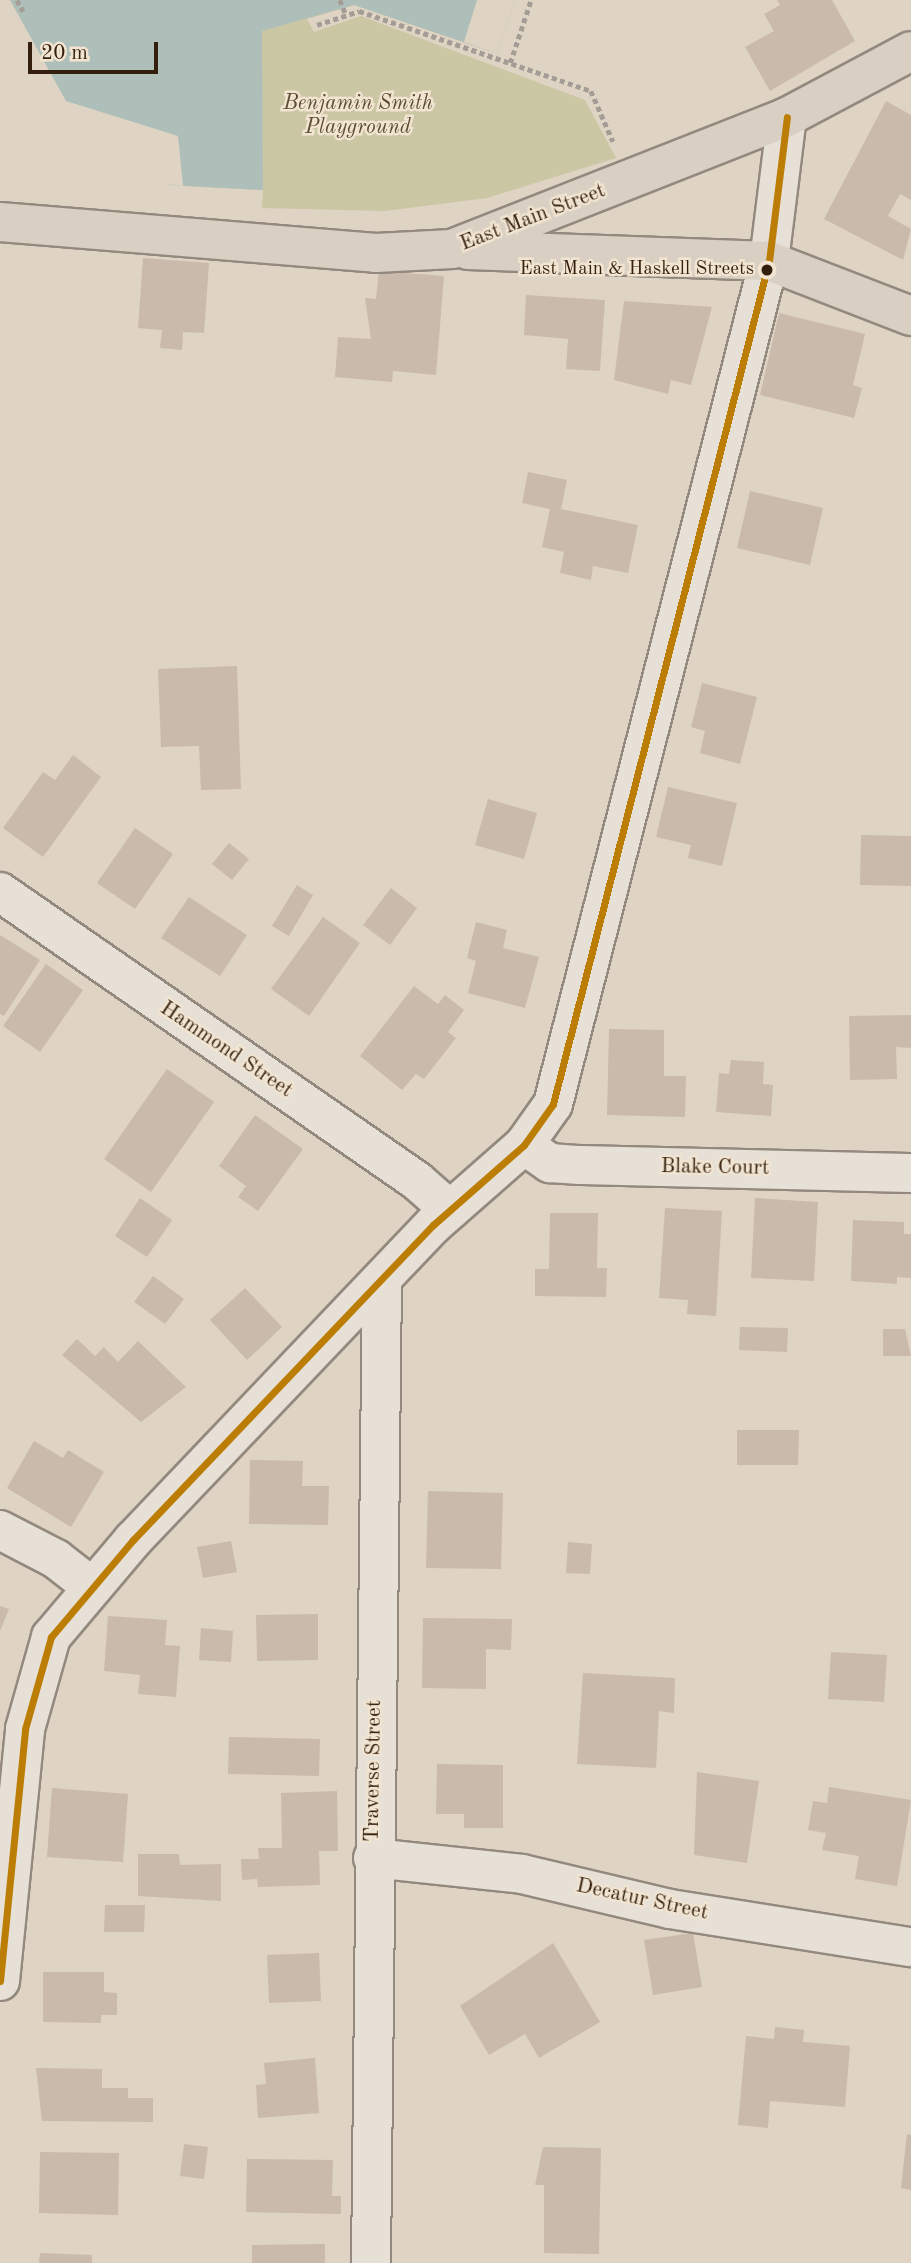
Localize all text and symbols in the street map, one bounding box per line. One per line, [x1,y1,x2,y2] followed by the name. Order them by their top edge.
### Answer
[32,28,161,72] scale bar
[41,43,88,64] text: 20 m
[283,91,433,141] park label: Benjamin Smith Playground
[457,179,609,257] street label: East Main Street
[520,259,754,281] place label: East Main & Haskell Streets
[760,263,774,277] marker: East Main & Haskell Streets
[155,996,297,1104] street label: Hammond Street
[660,1154,770,1182] street label: Blake Court
[360,1700,388,1842] street label: Traverse Street
[574,1874,710,1926] street label: Decatur Street

